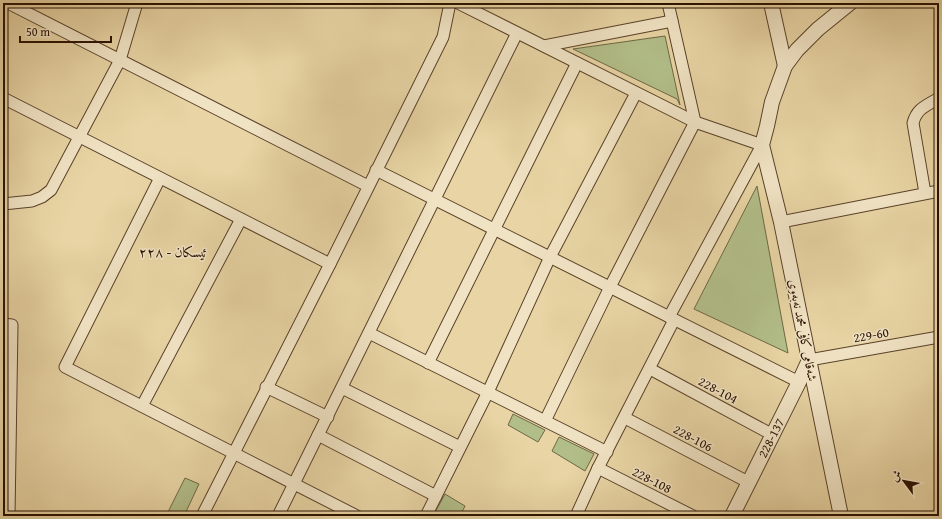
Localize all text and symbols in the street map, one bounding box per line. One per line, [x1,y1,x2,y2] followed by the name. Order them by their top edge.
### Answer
[20,18,111,44] scale bar
[26,23,50,40] text: 50 m
[139,242,207,262] district label: ئیسکان - ٢٢٨
[784,277,822,383] street label: شەقامی کافی محمد نەبەوی
[852,323,890,347] street label: 229-60
[695,372,741,408] street label: 228-104
[753,415,789,461] street label: 228-137
[670,420,716,456] street label: 228-106
[884,461,924,501] north arrow
[629,462,675,498] street label: 228-108
[886,467,905,485] text: ش

